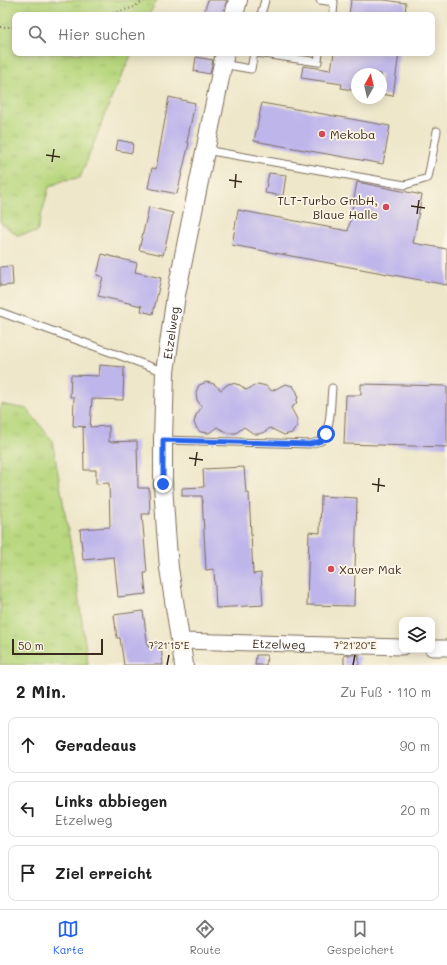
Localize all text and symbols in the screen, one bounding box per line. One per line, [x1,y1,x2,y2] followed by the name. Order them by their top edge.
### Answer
[12,12,435,56] search box
[26,23,48,45] icon: search
[58,24,145,44] text: Hier suchen
[351,68,387,104] north arrow
[330,126,376,142] place label: Mekoba
[317,129,327,139] marker: Mekoba
[277,192,378,222] place label: TLT-Turbo GmbH, Blaue Halle
[381,202,391,212] marker: TLT-Turbo GmbH, Blaue Halle
[159,305,182,360] street label: Etzelweg
[317,425,335,443] route start
[154,475,172,493] route end
[339,561,402,577] place label: Xaver Mak
[326,564,336,574] marker: Xaver Mak
[399,617,435,653] map controls
[399,617,435,653] button: layers
[252,635,306,652] street label: Etzelweg
[12,637,103,656] scale bar
[18,638,44,653] text: 50 m
[148,638,190,652] text: 7°21'15"E
[334,638,377,652] text: 7°21'20"E
[16,680,66,702] text: 2 Min.
[340,683,431,700] text: Zu Fuß · 110 m
[17,734,39,756] icon: ahead
[55,735,136,755] text: Geradeaus
[400,737,430,754] text: 90 m
[55,791,167,811] text: Links abbiegen
[17,798,39,820] icon: left
[400,801,430,818] text: 20 m
[55,811,112,828] text: Etzelweg
[17,862,39,884] icon: arrive
[55,863,152,883] text: Ziel erreicht
[53,918,84,957] tab: Karte
[190,918,221,957] tab: Route
[327,918,394,957] tab: Gespeichert

